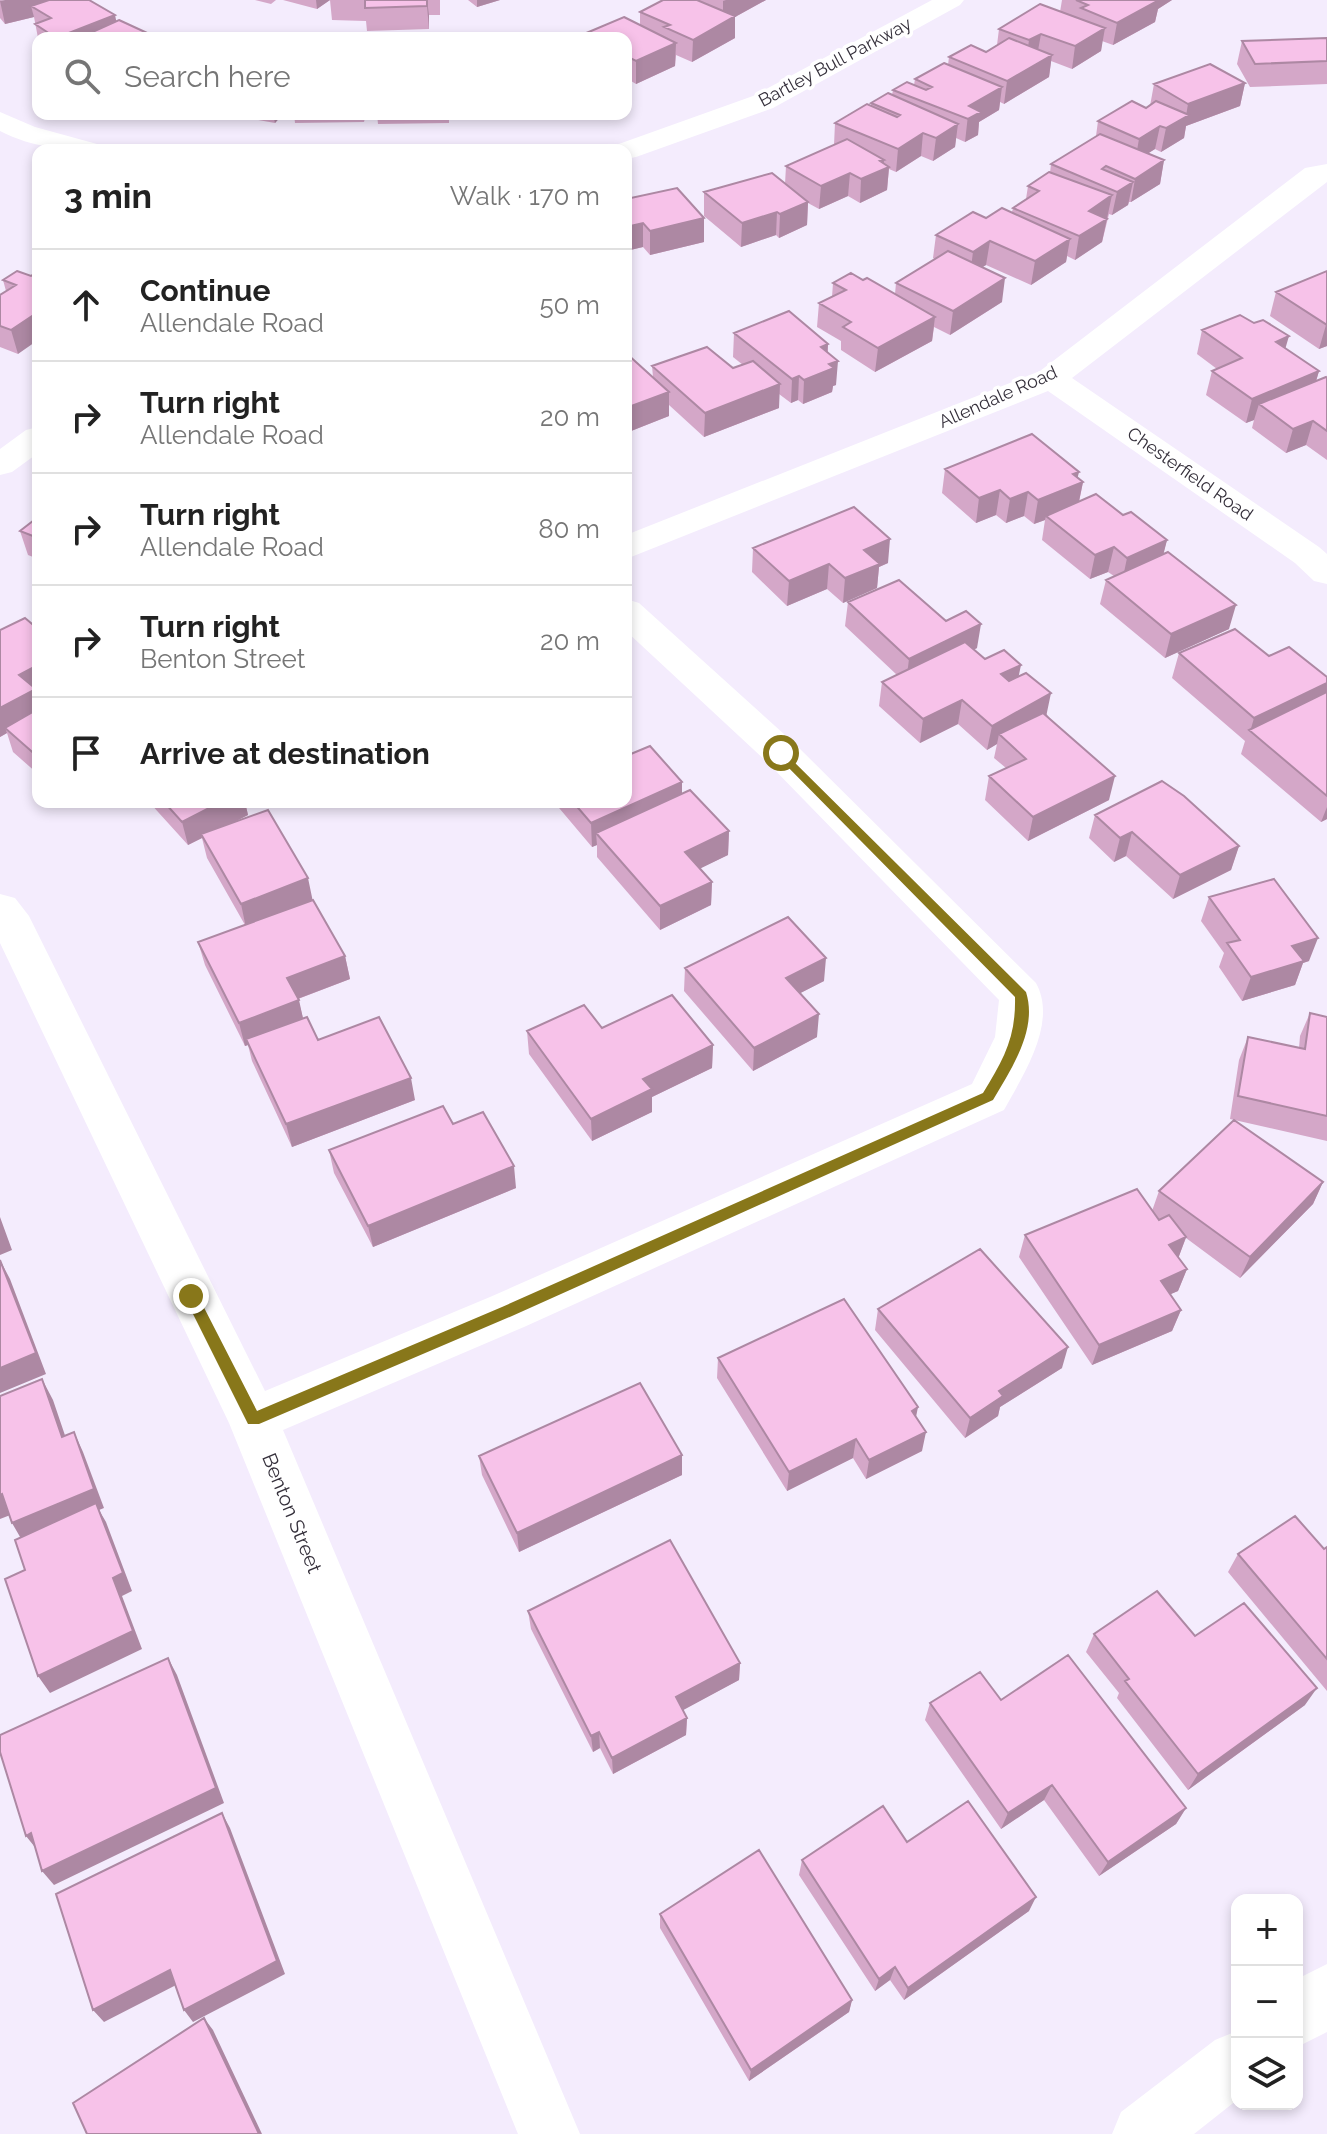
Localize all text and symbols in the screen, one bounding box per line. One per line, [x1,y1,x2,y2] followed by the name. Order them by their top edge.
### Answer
[755,12,915,111] street label: Bartley Bull Parkway
[32,32,632,120] search box
[60,54,104,98] icon: search
[124,59,291,94] text: Search here
[64,176,152,216] text: 3 min
[450,181,600,211] text: Walk · 170 m
[140,273,271,308] text: Continue
[64,283,108,327] icon: ahead
[539,290,600,320] text: 50 m
[140,308,324,338] text: Allendale Road
[935,361,1060,432] street label: Allendale Road
[140,385,280,420] text: Turn right
[64,395,108,439] icon: right
[540,402,600,432] text: 20 m
[140,420,324,450] text: Allendale Road
[1123,422,1257,525] street label: Chesterfield Road
[140,497,280,532] text: Turn right
[64,507,108,551] icon: right
[538,514,600,544] text: 80 m
[140,532,324,562] text: Allendale Road
[140,609,280,644] text: Turn right
[64,619,108,663] icon: right
[540,626,600,656] text: 20 m
[140,644,305,674] text: Benton Street
[64,731,108,775] icon: arrive
[763,735,799,771] route start
[140,736,430,771] text: Arrive at destination
[173,1278,209,1314] route end
[257,1450,327,1577] street label: Benton Street
[1231,1894,1303,2110] map controls
[1231,1894,1303,1966] button: +
[1231,1966,1303,2038] button: −
[1231,2038,1303,2110] button: layers

